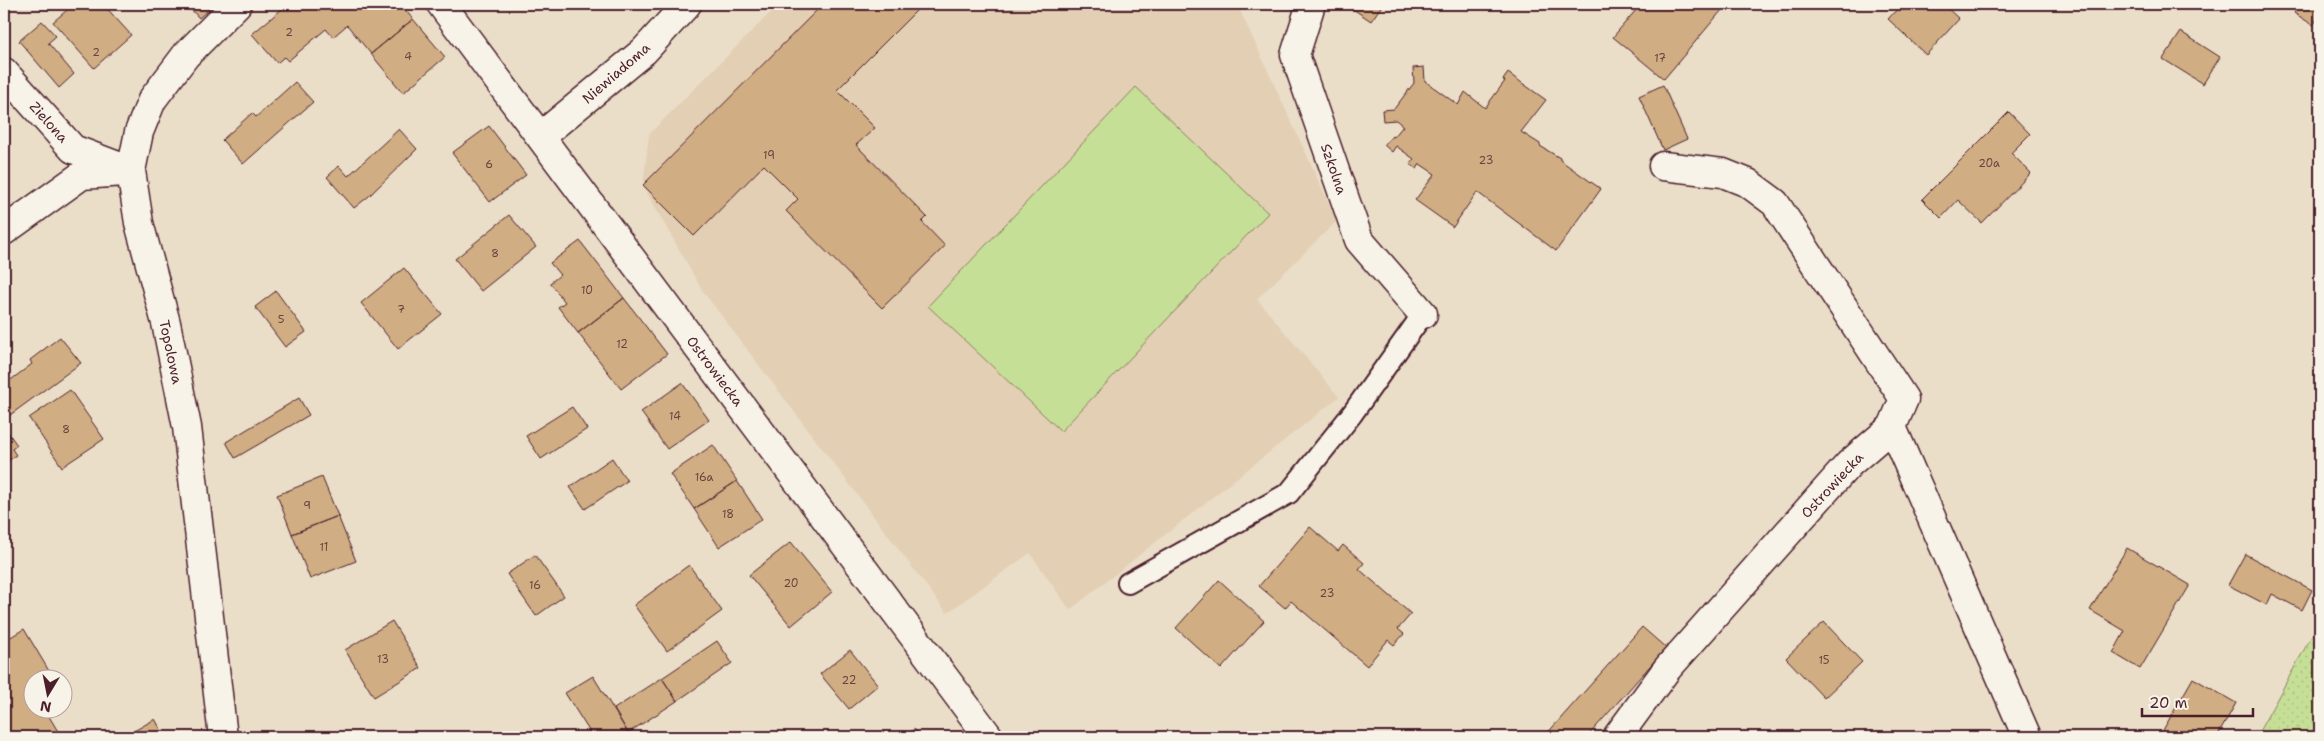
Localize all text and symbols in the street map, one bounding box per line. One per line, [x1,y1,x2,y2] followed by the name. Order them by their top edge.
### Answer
[285,25,293,40] house number: 2
[578,38,654,107] street label: Niewiadoma
[92,45,100,60] house number: 2
[404,49,412,64] house number: 4
[1654,51,1666,66] house number: 17
[26,98,73,147] street label: Zielona
[1317,141,1351,197] street label: Szkolna
[763,148,775,163] house number: 19
[1479,153,1493,168] house number: 23
[1978,156,2000,171] house number: 20a
[485,157,493,172] house number: 6
[491,246,499,261] house number: 8
[581,283,593,298] house number: 10
[397,302,405,317] house number: 7
[278,312,285,327] house number: 5
[155,318,187,386] street label: Topolowa
[683,332,747,410] street label: Ostrowiecka
[616,337,628,352] house number: 12
[669,409,681,424] house number: 14
[62,422,70,437] house number: 8
[1797,448,1867,522] street label: Ostrowiecka
[695,470,713,485] house number: 16a
[303,498,311,513] house number: 9
[722,507,734,522] house number: 18
[320,540,328,555] house number: 11
[783,576,799,591] house number: 20
[529,578,541,593] house number: 16
[1320,586,1334,601] house number: 23
[377,652,389,667] house number: 13
[1818,653,1830,668] house number: 15
[22,668,72,718] north arrow
[842,673,856,688] house number: 22
[2142,686,2253,718] scale bar
[2149,693,2188,713] text: 20 m
[39,697,53,717] text: N

